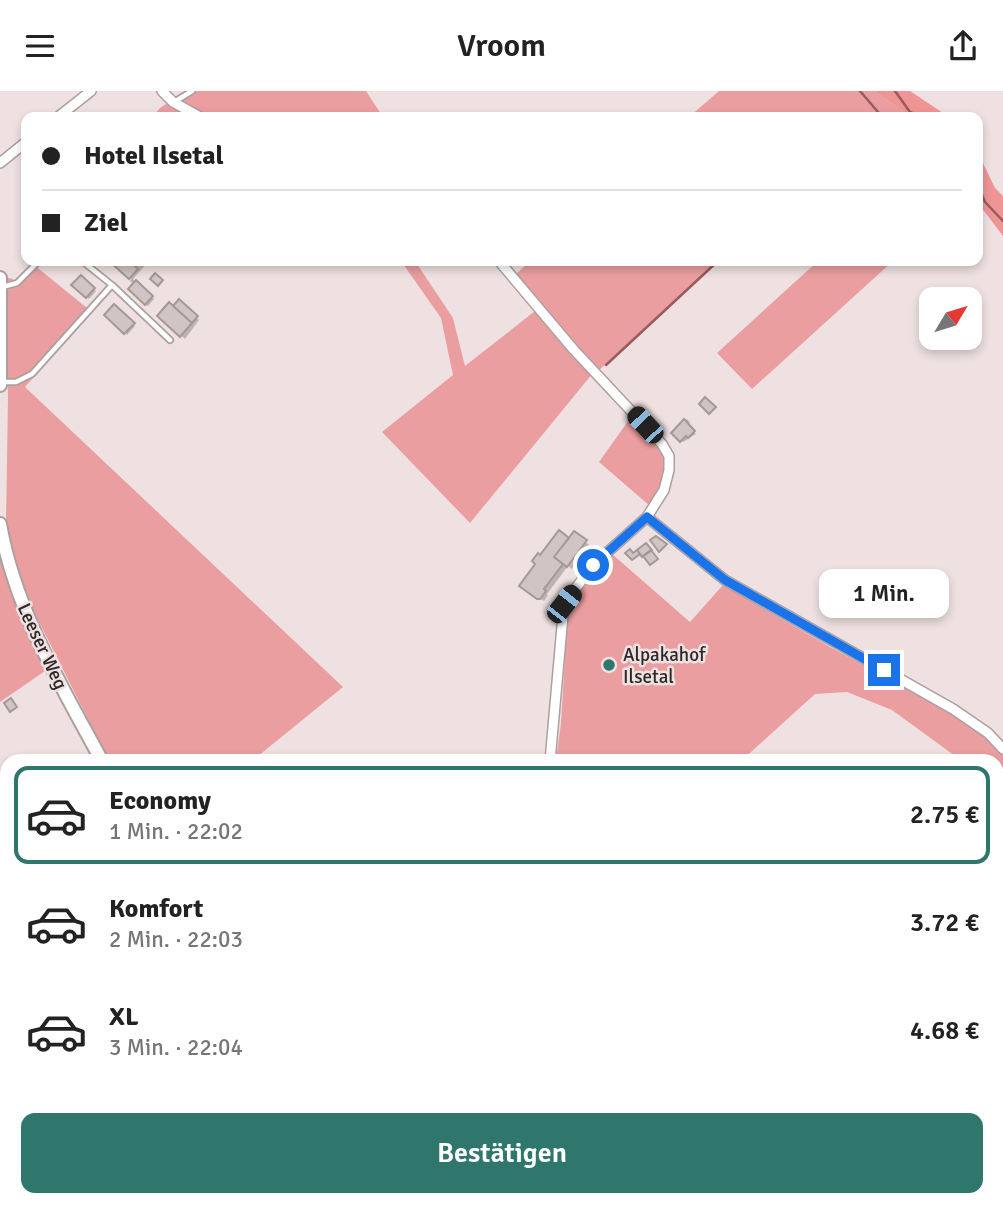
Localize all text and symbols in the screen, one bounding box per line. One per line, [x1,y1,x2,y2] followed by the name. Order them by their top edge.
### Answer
[457,26,546,65] text: Vroom
[21,27,59,65] icon: menu
[944,27,982,65] icon: share
[84,140,224,172] text: Hotel Ilsetal
[84,207,128,239] text: Ziel
[919,287,982,350] north arrow
[919,287,982,350] map controls
[623,402,668,448] car
[577,549,609,581] route start
[819,568,949,617] callout: 1 Min.
[853,579,915,608] text: 1 Min.
[543,581,586,627] car
[12,599,72,693] street label: Leeser Weg
[623,643,707,689] place label: Alpakahof Ilsetal
[868,654,900,686] route end
[601,657,617,673] marker: Alpakahof Ilsetal
[25,784,88,847] icon: car
[109,785,211,817] text: Economy
[910,799,979,831] text: 2.75 €
[109,817,243,846] text: 1 Min. · 22:02
[25,892,88,955] icon: car
[109,893,203,925] text: Komfort
[910,907,979,939] text: 3.72 €
[109,925,243,954] text: 2 Min. · 22:03
[25,1000,88,1063] icon: car
[109,1001,139,1033] text: XL
[910,1015,979,1047] text: 4.68 €
[109,1033,243,1062] text: 3 Min. · 22:04
[21,1113,983,1193] button: Bestätigen

